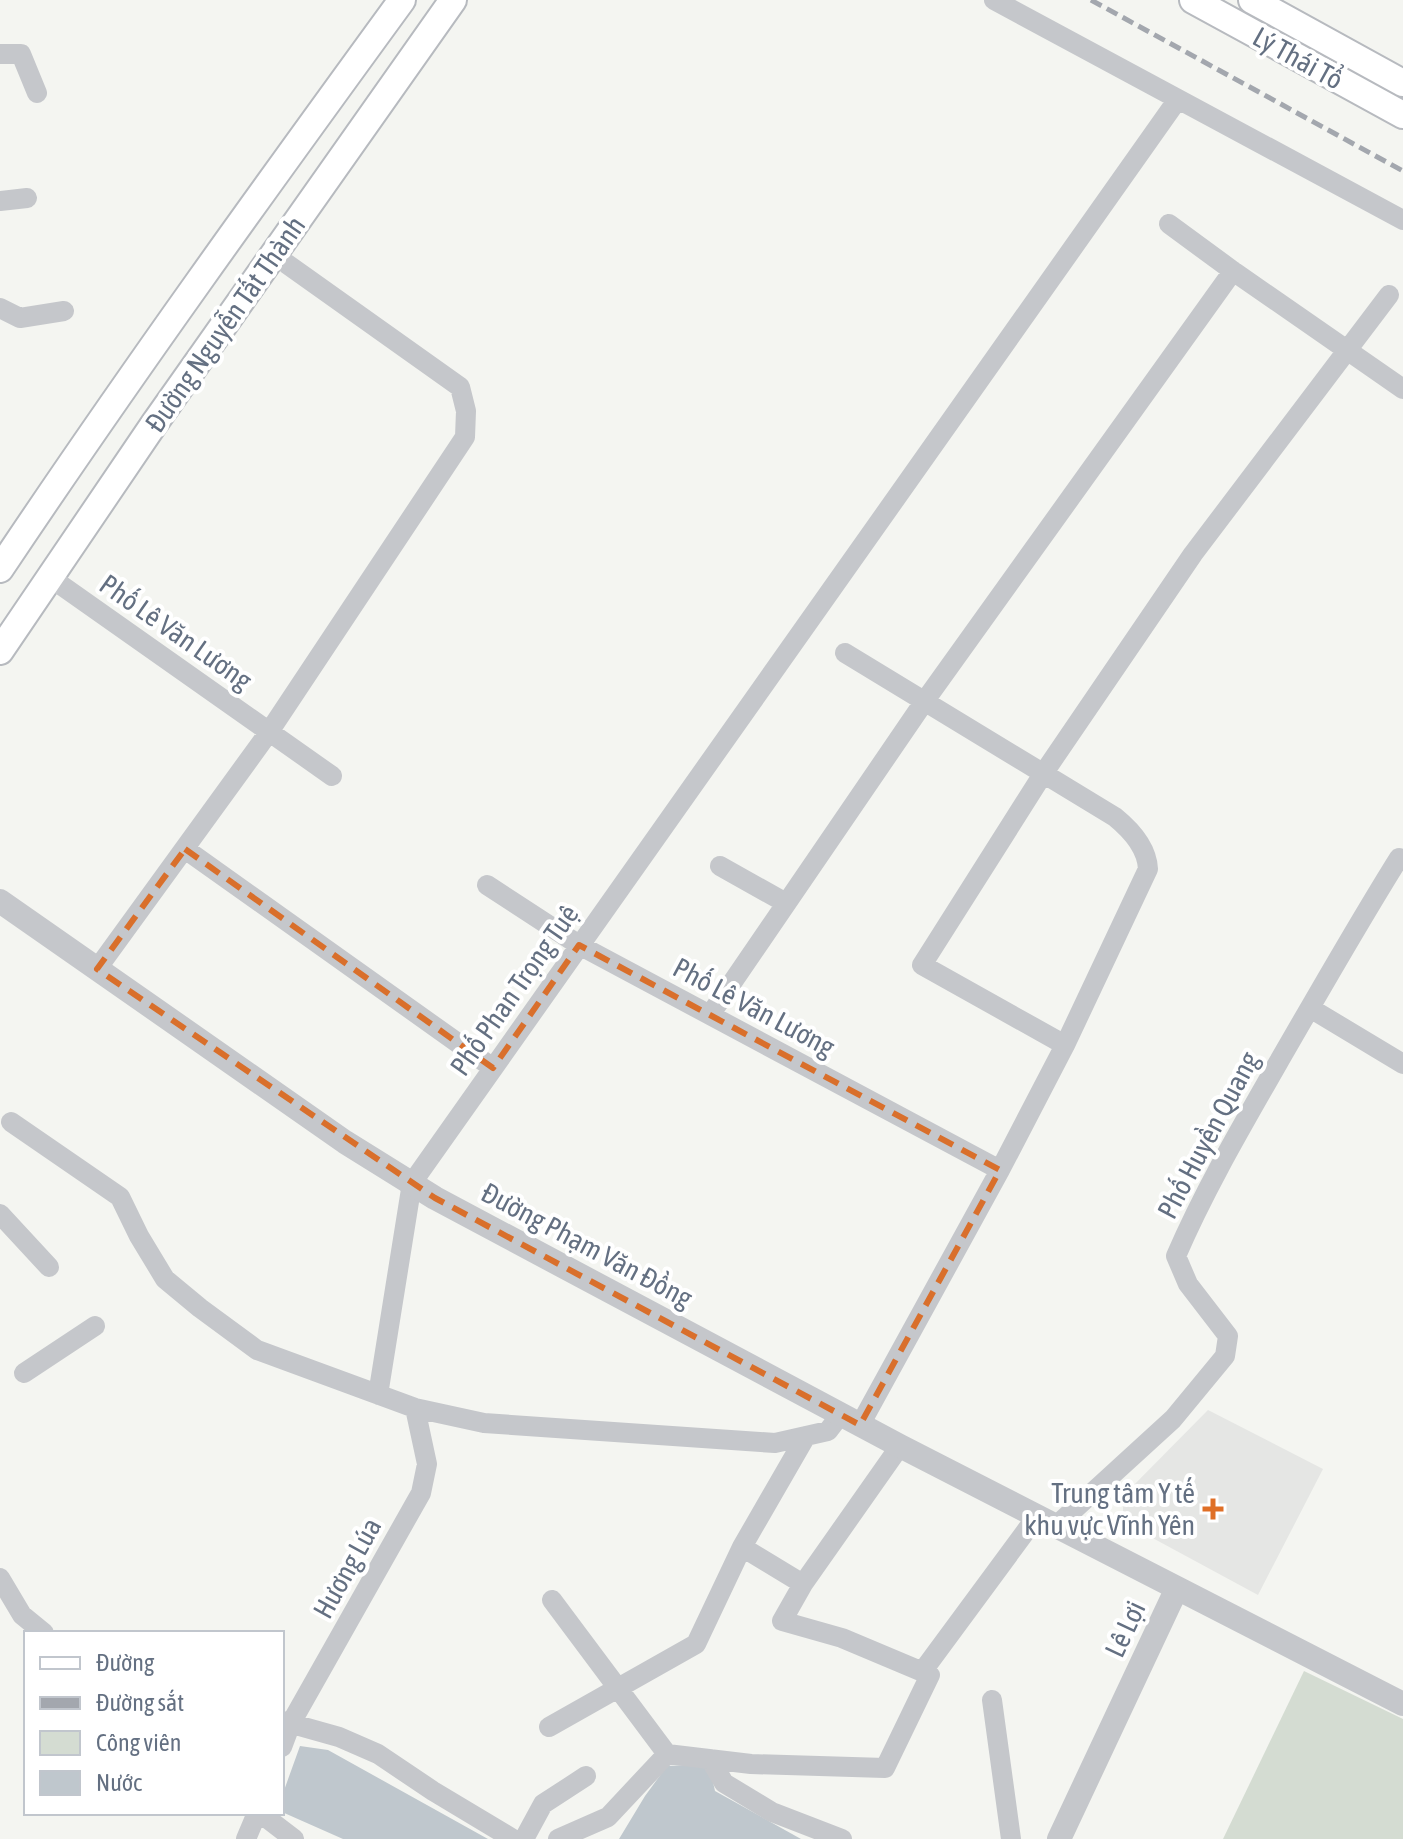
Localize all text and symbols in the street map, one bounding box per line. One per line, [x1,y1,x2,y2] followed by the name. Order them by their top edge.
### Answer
[1247,19,1349,96] street label: Lý Thái Tổ
[138,210,312,438] street label: Đường Nguyễn Tất Thành
[94,568,258,696] street label: Phố Lê Văn Lương
[443,899,585,1081] street label: Phố Phan Trọng Tuệ
[668,951,840,1063] street label: Phố Lê Văn Lương
[1151,1046,1265,1224] street label: Phố Huyền Quang
[476,1176,698,1314] street label: Đường Phạm Văn Đồng
[1024,1477,1195,1541] place label: Trung tâm Y tế khu vực Vĩnh Yên
[1202,1498,1224,1520] marker: Trung tâm Y tế khu vực Vĩnh Yên
[306,1512,388,1624] street label: Hương Lúa
[1098,1596,1152,1662] street label: Lê Lợi
[24,1631,284,1815] legend
[96,1649,155,1676] text: Đường
[96,1689,184,1716] text: Đường sắt
[96,1729,181,1756] text: Công viên
[96,1769,142,1796] text: Nước

